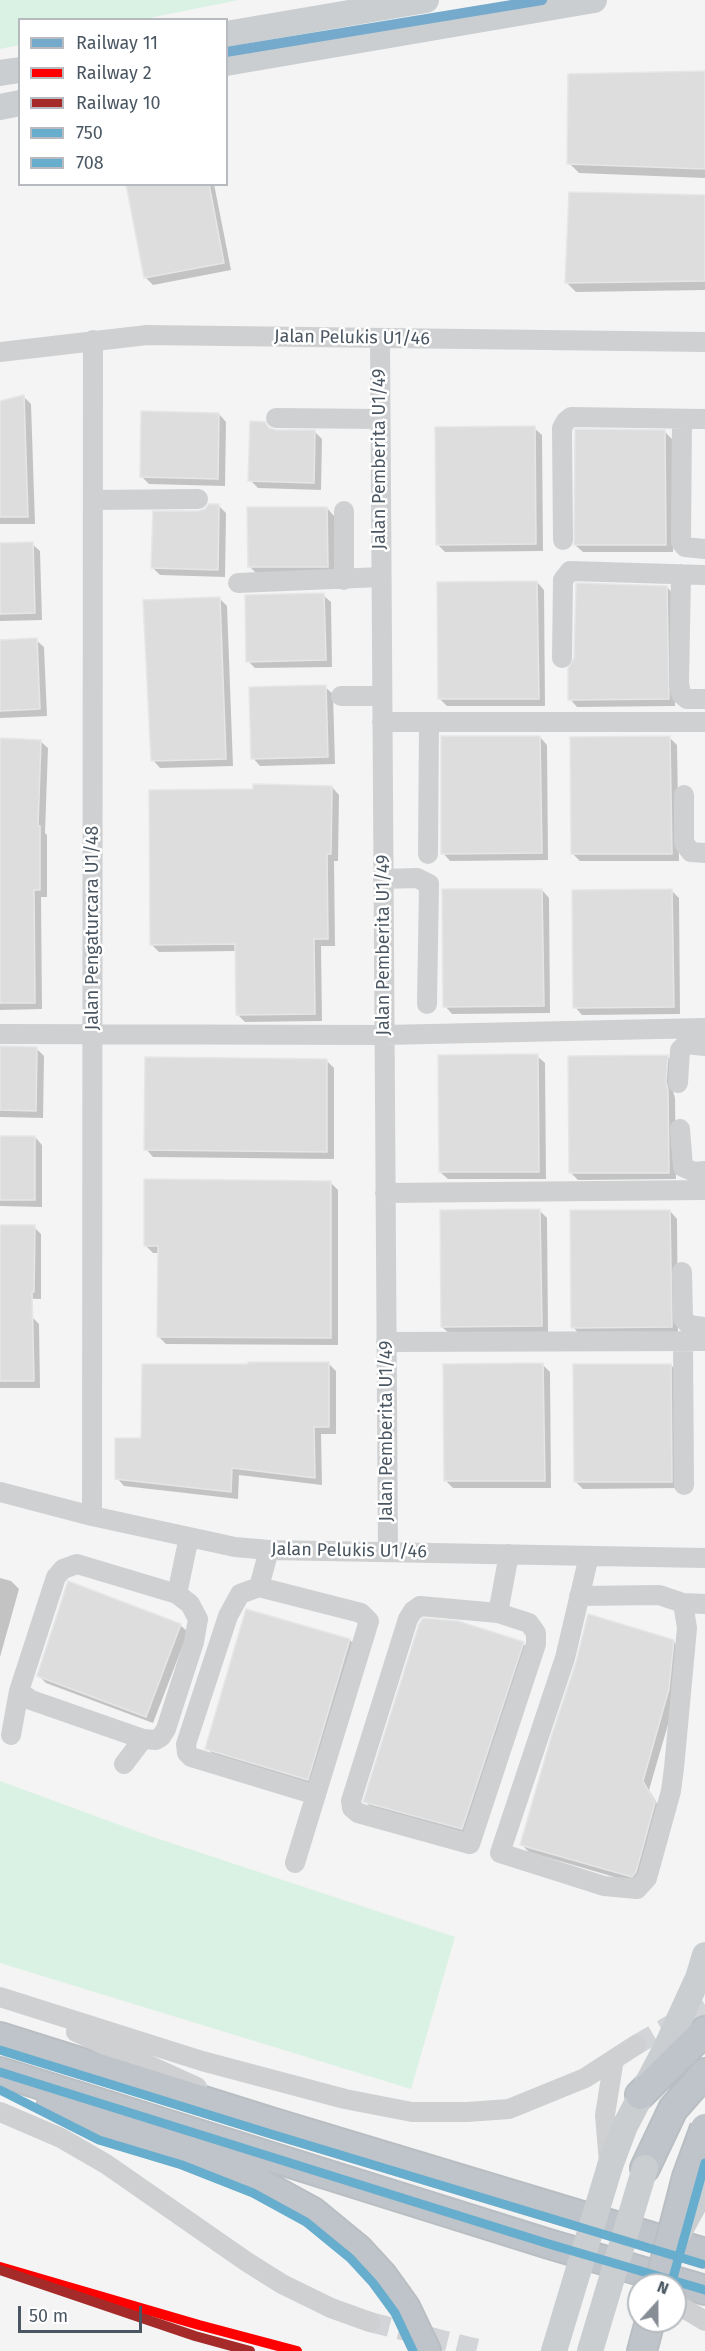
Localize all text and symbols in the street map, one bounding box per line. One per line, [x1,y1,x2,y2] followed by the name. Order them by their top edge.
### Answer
[18,18,228,186] legend
[76,32,158,54] text: Railway 11
[76,62,152,84] text: Railway 2
[76,92,161,114] text: Railway 10
[76,122,103,144] text: 750
[76,152,104,174] text: 708
[274,326,430,350] street label: Jalan Pelukis U1/46
[369,369,391,549] street label: Jalan Pemberita U1/49
[82,826,104,1030] street label: Jalan Pengaturcara U1/48
[373,855,395,1035] street label: Jalan Pemberita U1/49
[376,1341,398,1521] street label: Jalan Pemberita U1/49
[271,1539,427,1563] street label: Jalan Pelukis U1/46
[627,2273,687,2333] north arrow
[655,2277,671,2298] text: N
[21,2294,146,2332] scale bar
[29,2305,68,2327] text: 50 m

